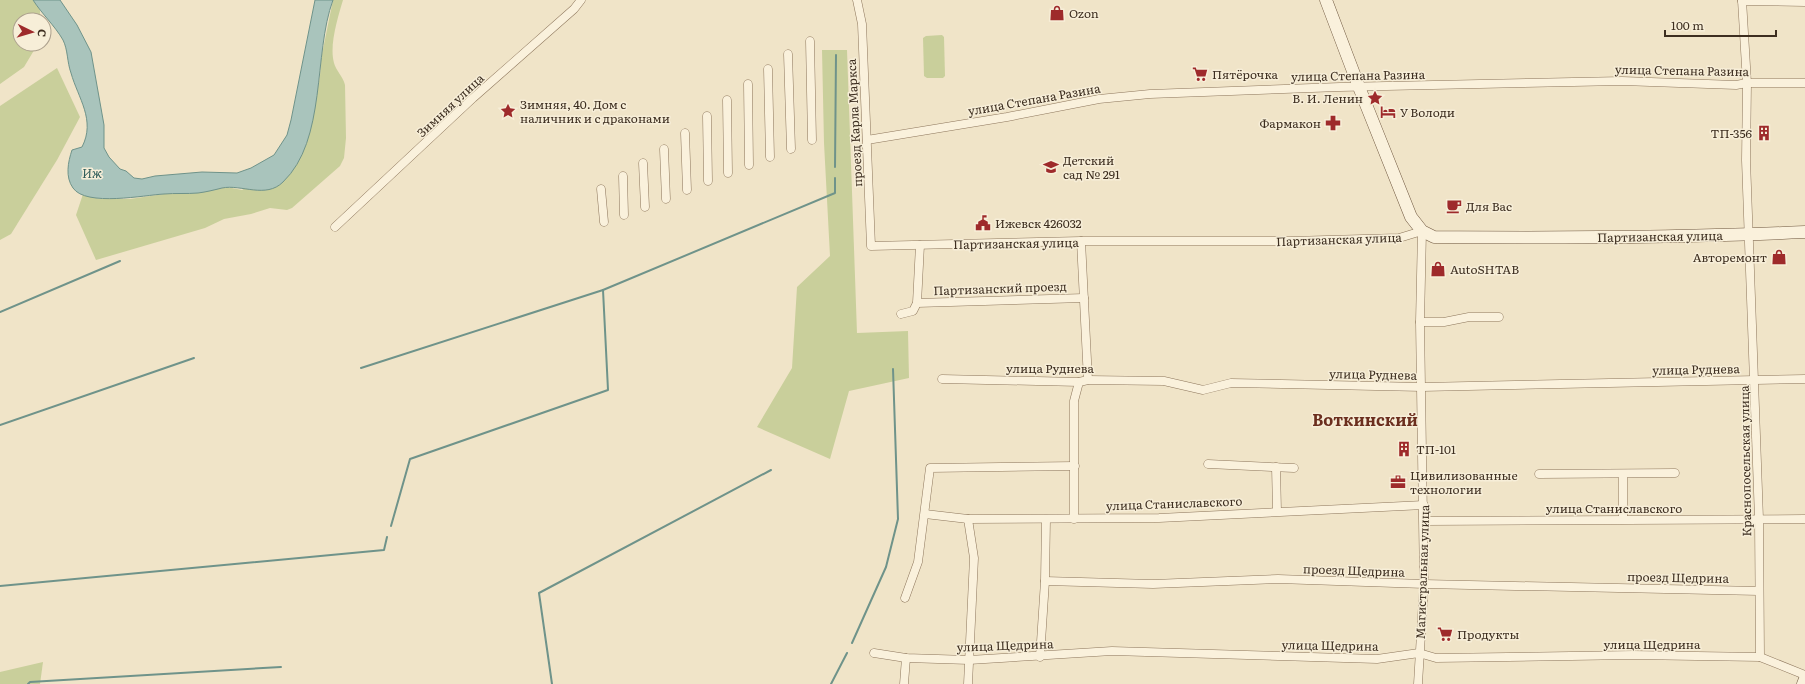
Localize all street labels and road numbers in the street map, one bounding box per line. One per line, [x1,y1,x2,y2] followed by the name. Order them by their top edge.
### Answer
[842,58,866,188] street label: проезд Карла Маркса
[1615,60,1750,80] street label: улица Степана Разина
[1291,65,1426,85] street label: улица Степана Разина
[412,69,488,141] street label: Зимняя улица
[966,78,1102,120] street label: улица Степана Разина
[1597,226,1724,246] street label: Партизанская улица
[1276,228,1403,250] street label: Партизанская улица
[953,233,1080,253] street label: Партизанская улица
[933,277,1067,299] street label: Партизанский проезд
[1006,359,1094,377] street label: улица Руднева
[1652,359,1741,379] street label: улица Руднева
[1329,364,1418,384] street label: улица Руднева
[1735,385,1755,537] street label: Краснопосельская улица
[1105,492,1243,514] street label: улица Станиславского
[1546,499,1682,517] street label: улица Станиславского
[1411,504,1433,640] street label: Магистральная улица
[1303,559,1406,581] street label: проезд Щедрина
[1627,567,1730,587] street label: проезд Щедрина
[956,634,1054,656] street label: улица Щедрина
[1281,635,1379,655] street label: улица Щедрина
[1604,635,1701,653] street label: улица Щедрина

